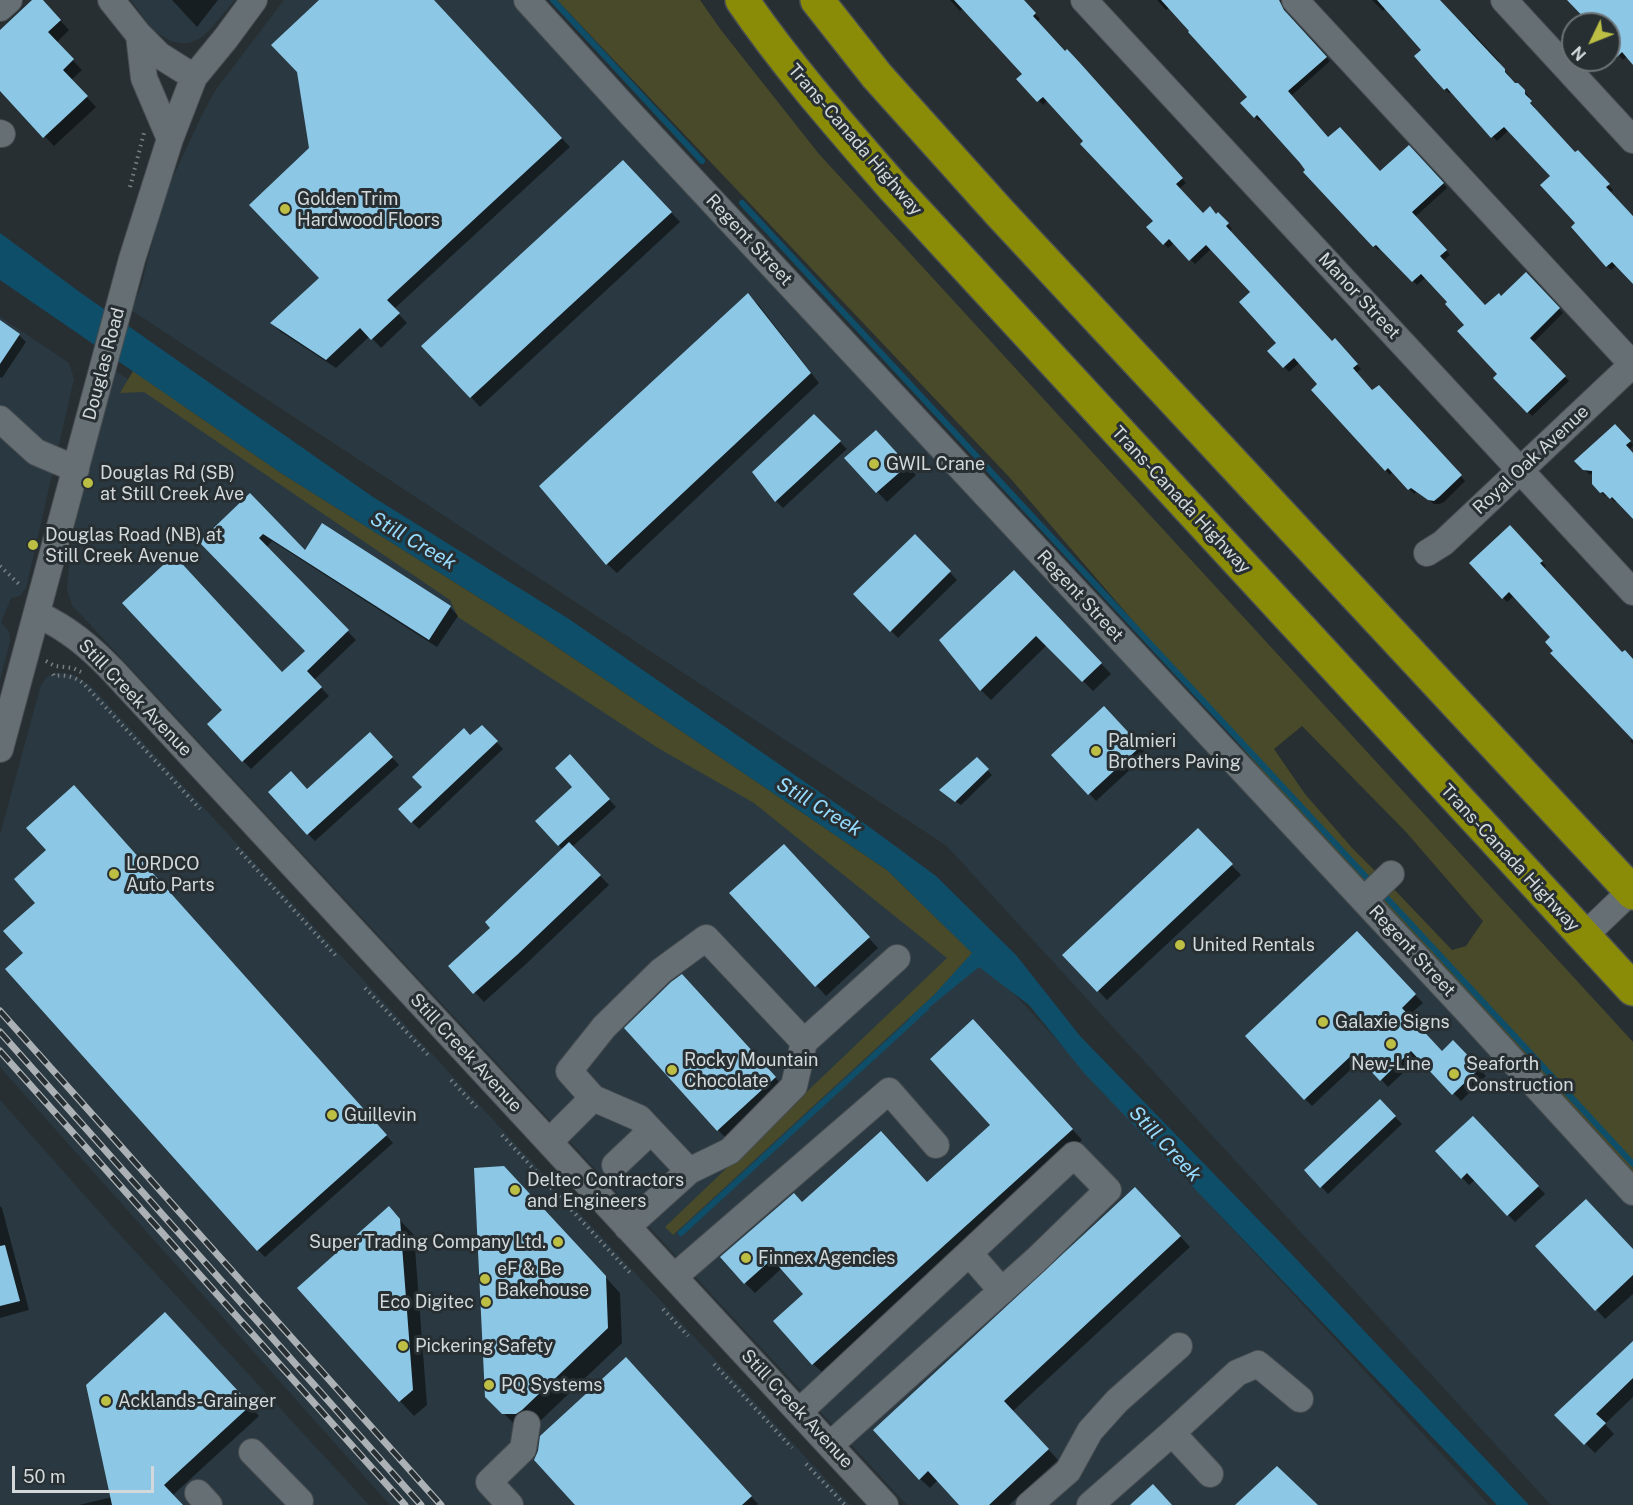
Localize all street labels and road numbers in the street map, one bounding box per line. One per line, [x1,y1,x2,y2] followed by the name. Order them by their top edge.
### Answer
[783,60,927,220] street label: Trans-Canada Highway
[701,190,797,290] street label: Regent Street
[1313,248,1405,344] street label: Manor Street
[79,305,129,423] street label: Douglas Road
[1469,401,1593,519] street label: Royal Oak Avenue
[1107,422,1255,578] street label: Trans-Canada Highway
[1032,546,1128,646] street label: Regent Street
[74,635,196,761] street label: Still Creek Avenue
[1436,780,1584,936] street label: Trans-Canada Highway
[1364,901,1460,1001] street label: Regent Street
[405,989,527,1117] street label: Still Creek Avenue
[736,1345,858,1473] street label: Still Creek Avenue

